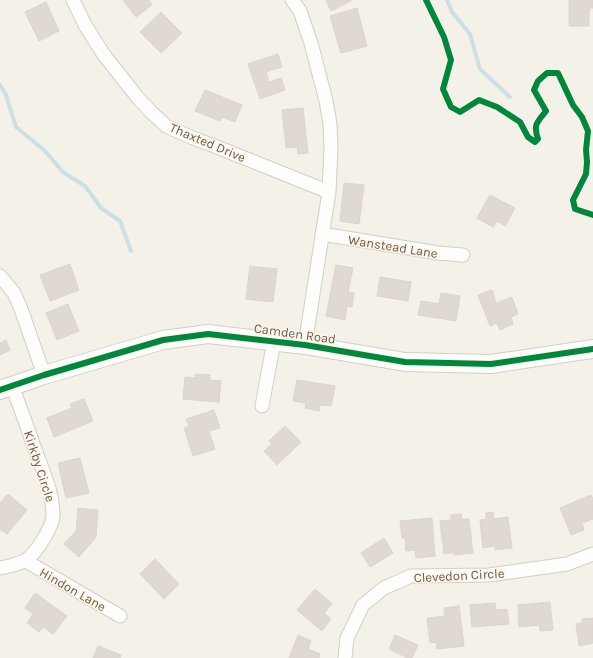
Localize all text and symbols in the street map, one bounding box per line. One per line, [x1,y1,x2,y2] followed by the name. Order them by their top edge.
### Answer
[168,120,248,165] street label: Thaxted Drive
[347,232,439,261] street label: Wanstead Lane
[253,320,337,347] street label: Camden Road
[21,429,58,504] street label: Kirkby Circle
[37,564,109,615] street label: Hindon Lane
[413,566,505,585] street label: Clevedon Circle

